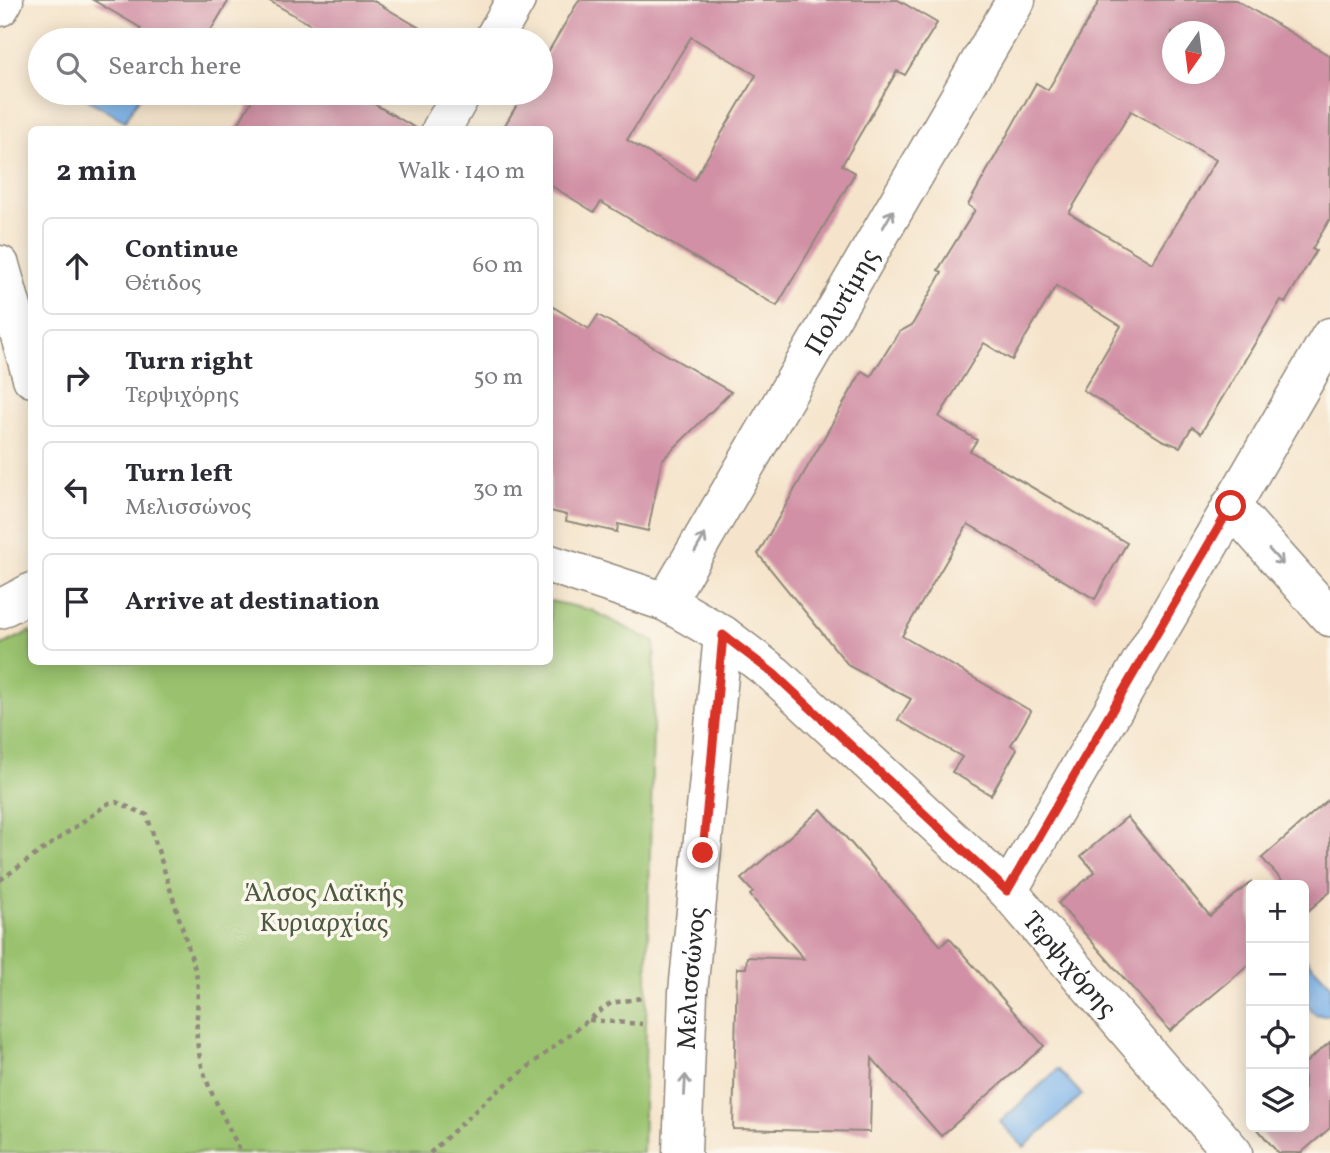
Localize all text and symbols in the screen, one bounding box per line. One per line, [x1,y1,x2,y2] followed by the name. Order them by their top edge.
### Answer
[1162,21,1225,84] north arrow
[28,28,553,105] search box
[52,48,90,86] icon: search
[108,49,241,85] text: Search here
[56,151,137,193] text: 2 min
[398,156,525,188] text: Walk · 140 m
[881,210,895,230] one-way arrow
[125,232,238,268] text: Continue
[797,242,888,363] street label: Πολυτίμης
[58,247,96,285] icon: ahead
[473,250,523,282] text: 60 m
[125,268,201,300] text: Θέτιδος
[125,344,253,380] text: Turn right
[58,359,96,397] icon: right
[474,362,523,394] text: 50 m
[125,380,239,412] text: Τερψιχόρης
[125,456,233,492] text: Turn left
[58,471,96,509] icon: left
[473,474,523,506] text: 30 m
[1215,490,1246,521] route start
[125,492,251,524] text: Μελισσώνος
[693,533,707,553] one-way arrow
[1268,548,1285,565] one-way arrow
[58,583,96,621] icon: arrive
[125,584,380,620] text: Arrive at destination
[687,837,718,868] route end
[244,876,404,942] park label: Άλσος Λαϊκής Κυριαρχίας
[1246,880,1309,1132] map controls
[1246,880,1309,943] button: +
[1013,904,1125,1026] street label: Τερψιχόρης
[670,905,716,1050] street label: Μελισσώνος
[1246,943,1309,1006] button: −
[1246,1006,1309,1069] button: locate
[1246,1069,1309,1132] button: layers
[679,1074,692,1097] one-way arrow

